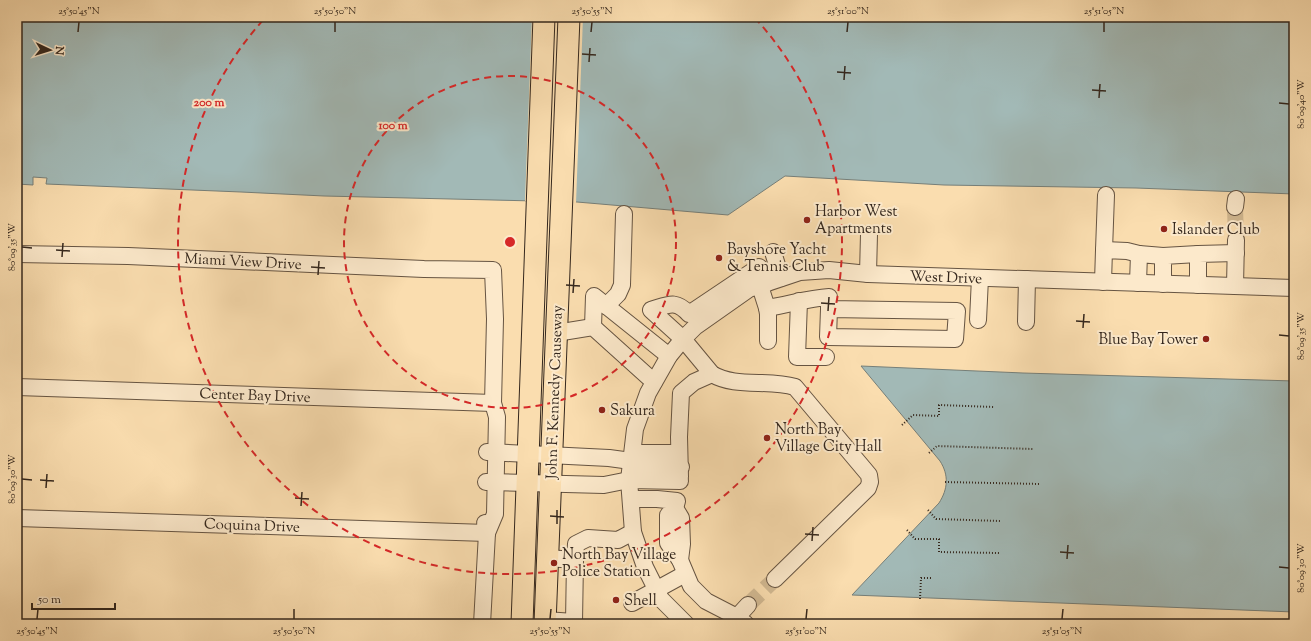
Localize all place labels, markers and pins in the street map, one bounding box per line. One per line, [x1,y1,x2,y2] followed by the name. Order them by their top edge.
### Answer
[815,202,898,240] place label: Harbor West Apartments
[802,215,812,225] marker: Harbor West Apartments
[1172,220,1260,241] place label: Islander Club
[1159,224,1169,234] marker: Islander Club
[503,235,517,249] centre of rings
[727,240,826,278] place label: Bayshore Yacht & Tennis Club
[714,253,724,263] marker: Bayshore Yacht & Tennis Club
[1099,330,1198,351] place label: Blue Bay Tower
[1201,334,1211,344] marker: Blue Bay Tower
[610,401,655,422] place label: Sakura
[597,405,607,415] marker: Sakura
[775,420,882,458] place label: North Bay Village City Hall
[762,433,772,443] marker: North Bay Village City Hall
[562,545,676,583] place label: North Bay Village Police Station
[549,558,559,568] marker: North Bay Village Police Station
[624,591,657,612] place label: Shell
[611,595,621,605] marker: Shell

